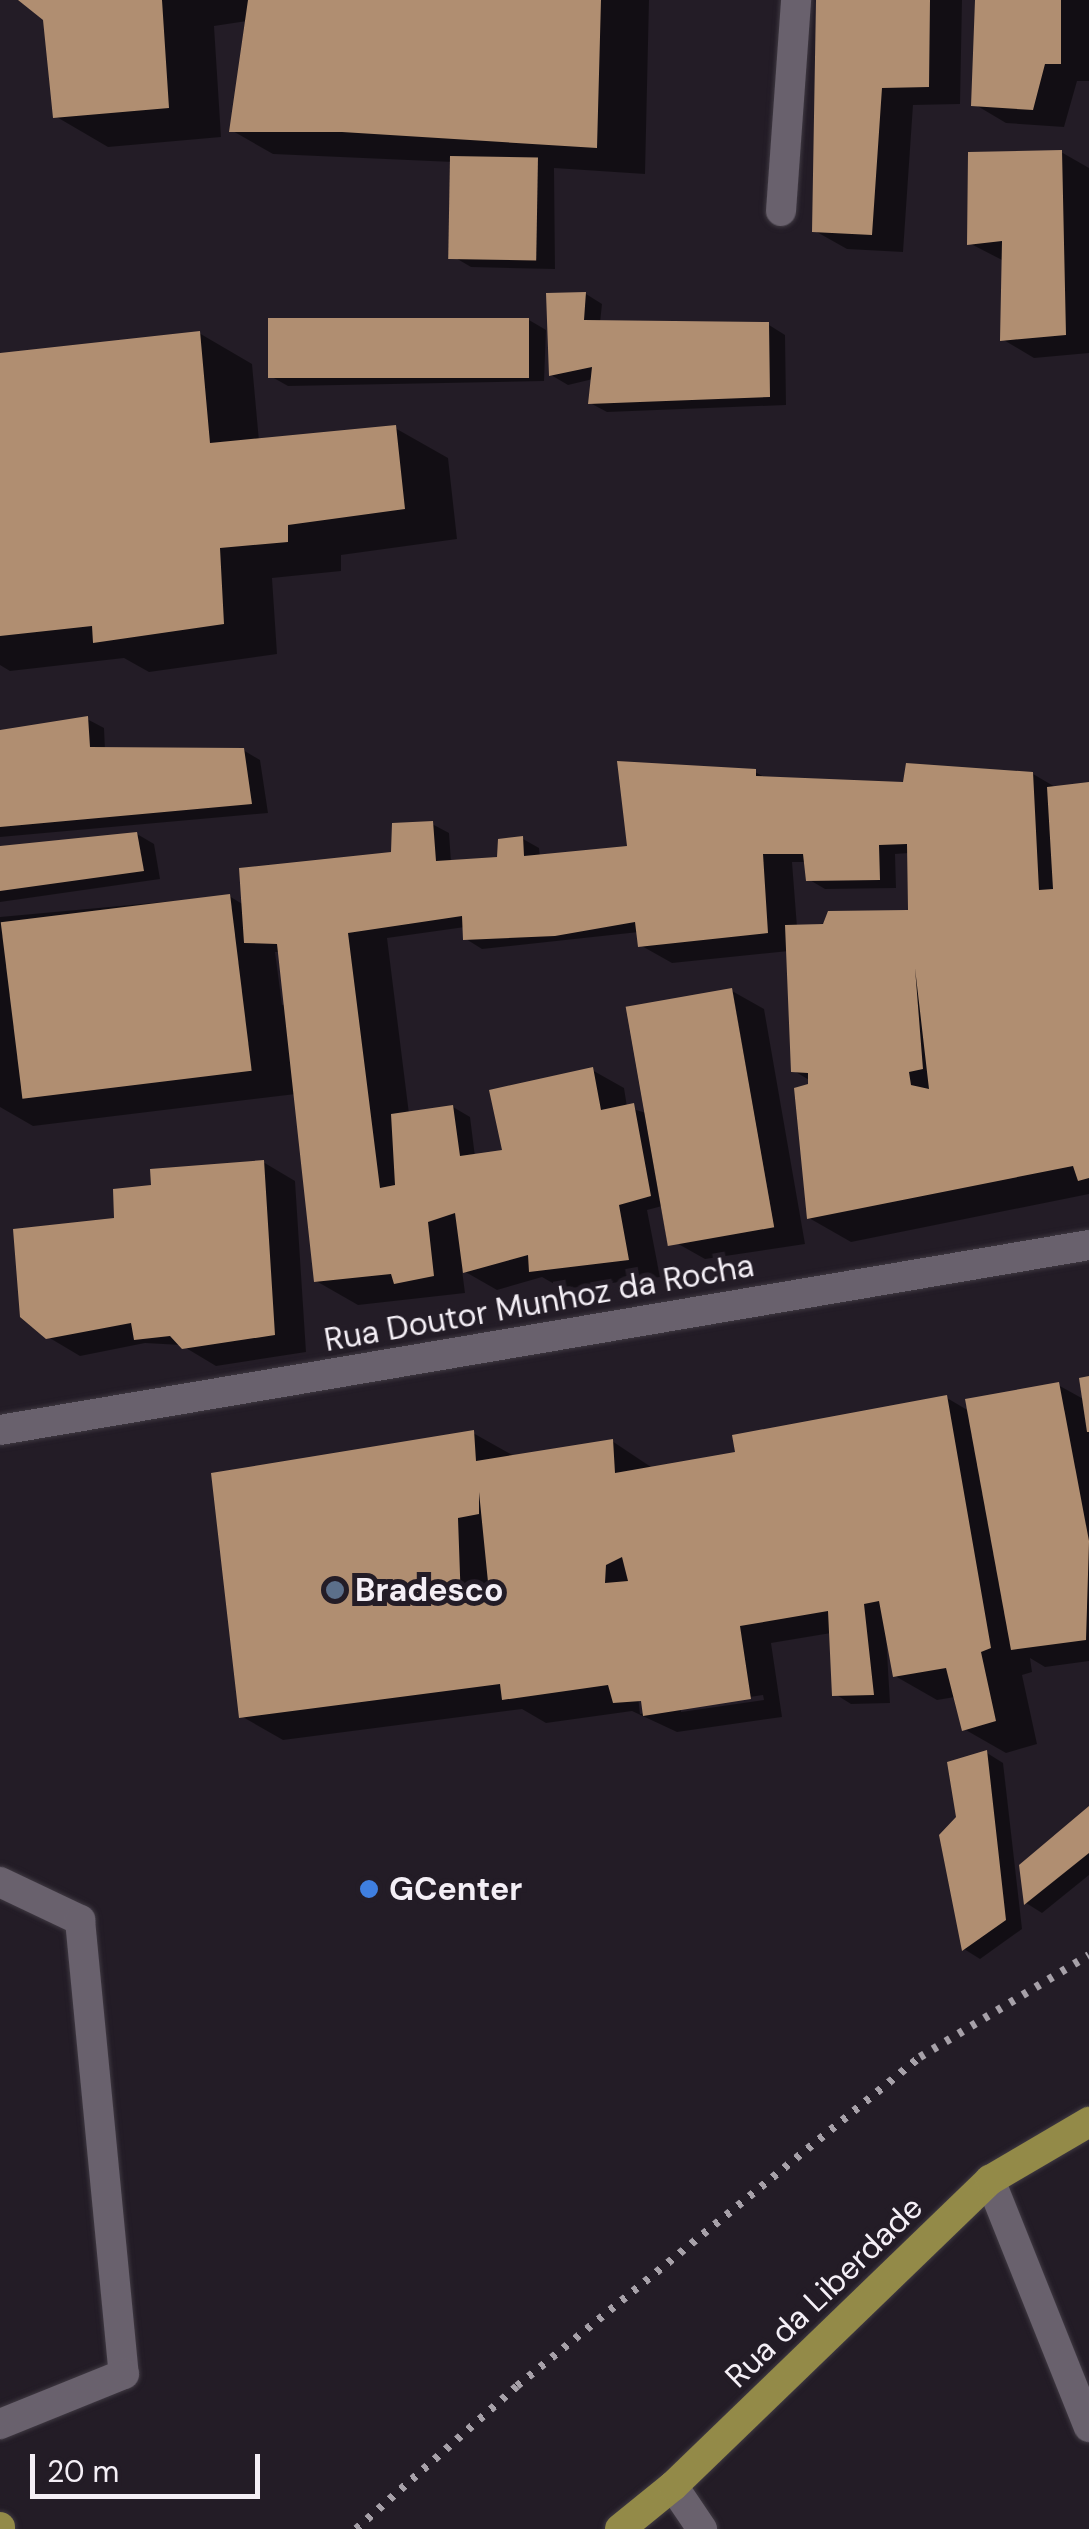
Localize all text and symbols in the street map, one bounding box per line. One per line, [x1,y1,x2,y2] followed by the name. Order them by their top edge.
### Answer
[321,1246,757,1360] street label: Rua Doutor Munhoz da Rocha
[355,1571,503,1609] place label: Bradesco
[324,1579,346,1601] marker: Bradesco
[389,1870,522,1908] place label: GCenter
[358,1878,380,1900] marker: GCenter
[718,2188,930,2396] street label: Rua da Liberdade
[35,2434,265,2496] scale bar
[47,2452,119,2491] text: 20 m

